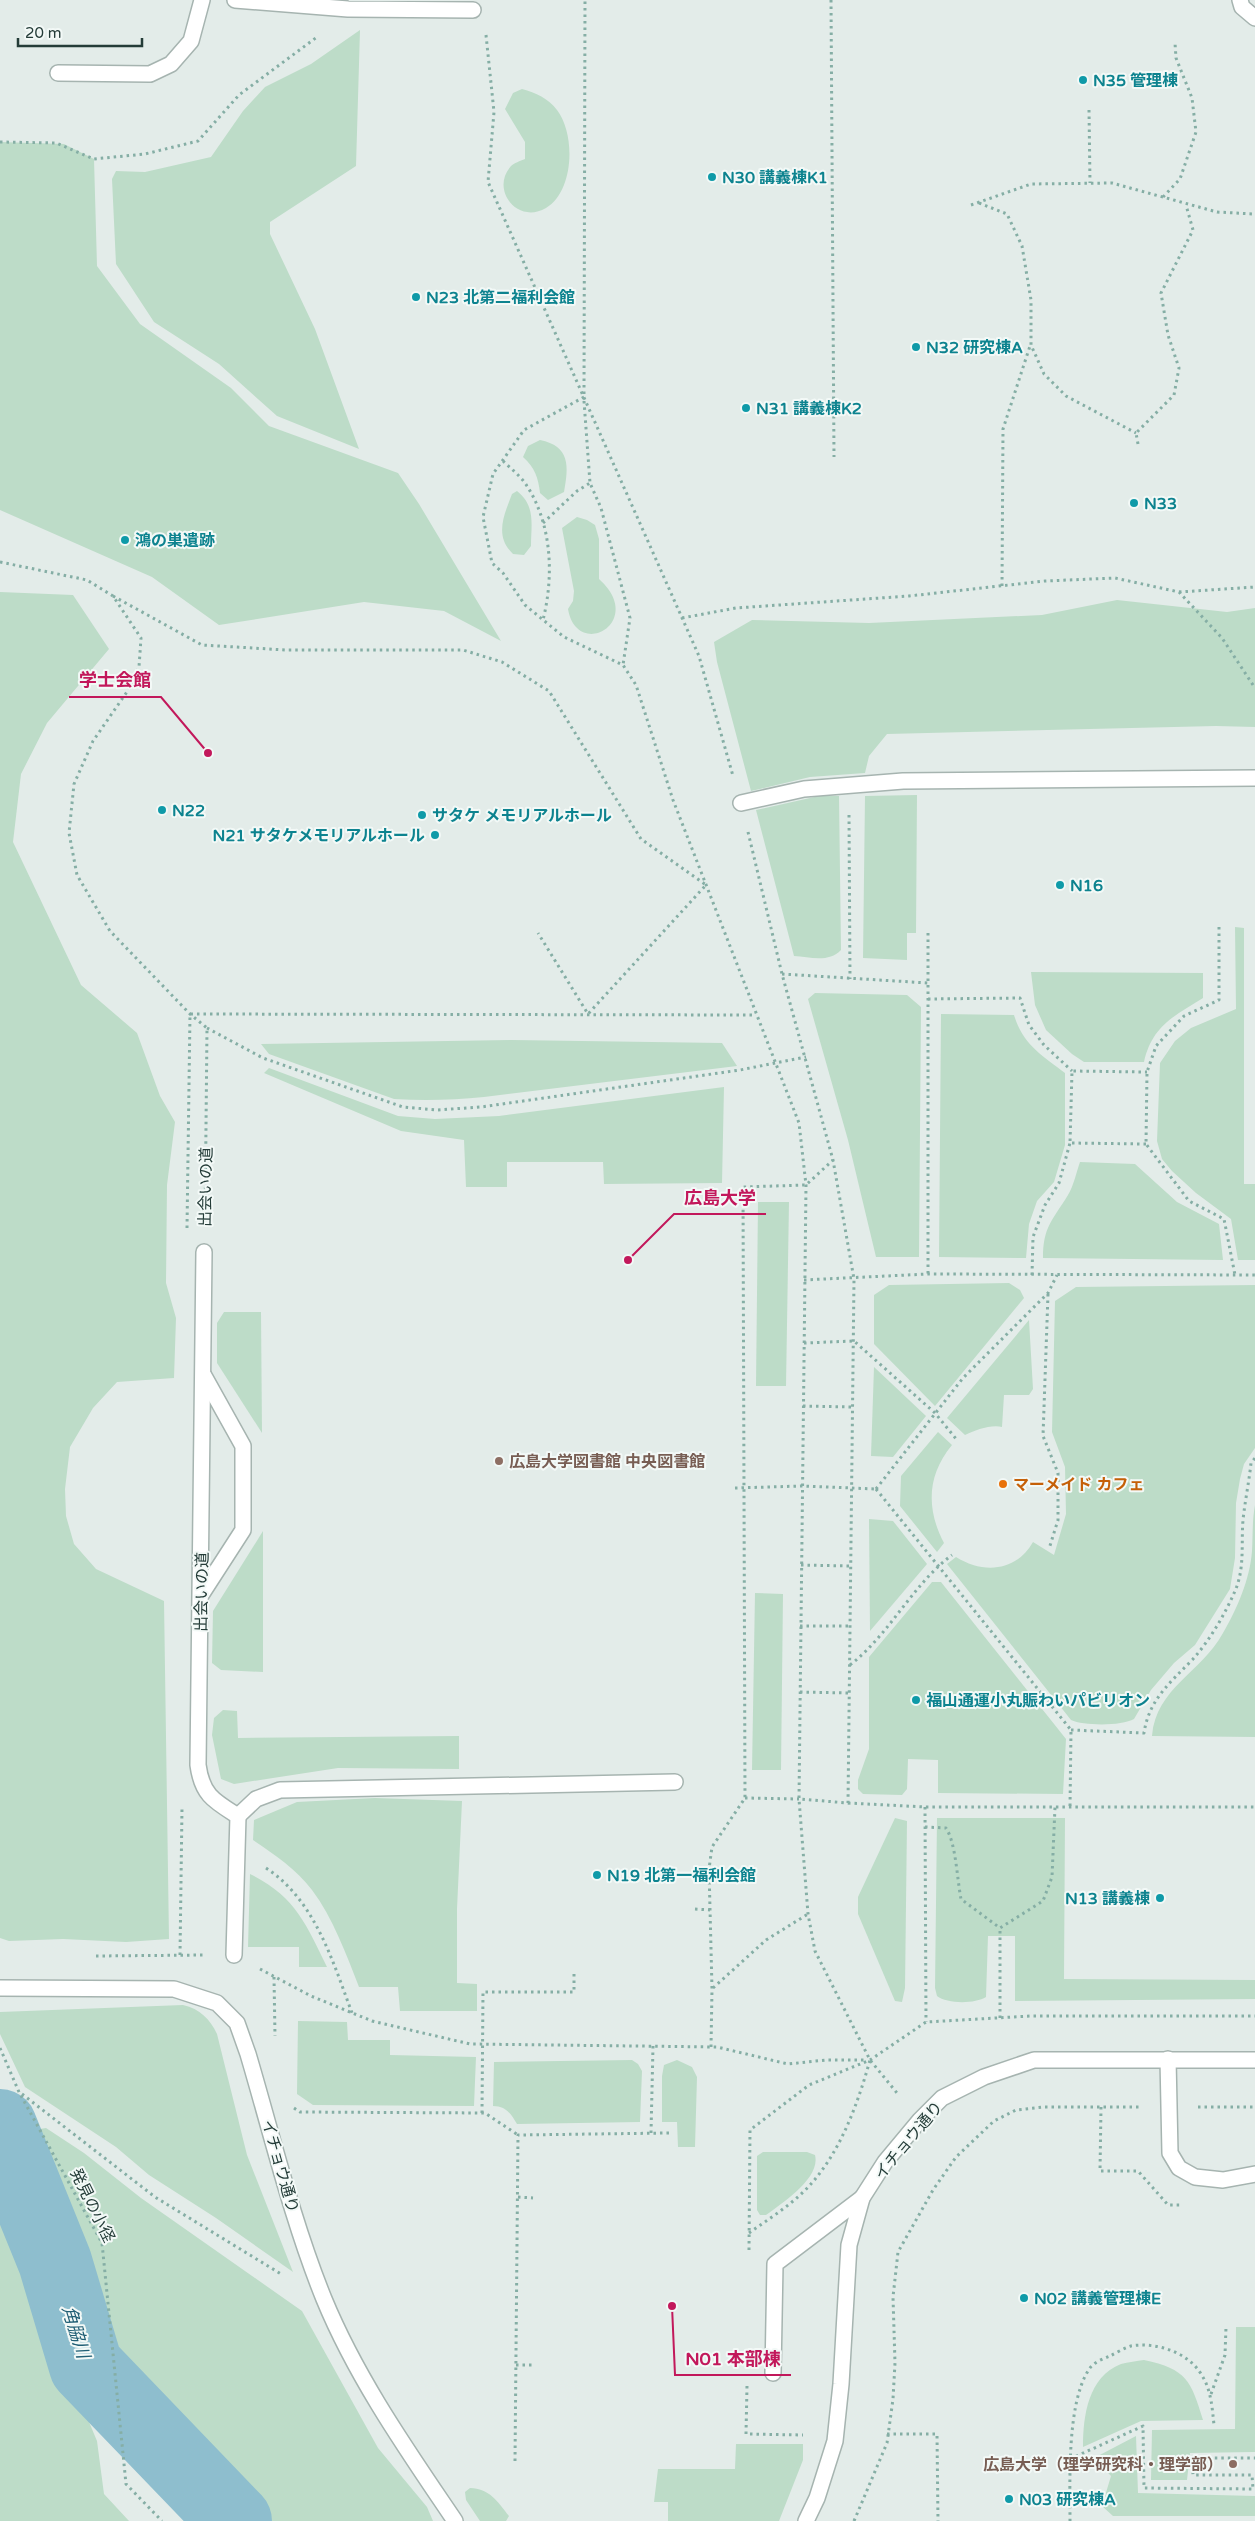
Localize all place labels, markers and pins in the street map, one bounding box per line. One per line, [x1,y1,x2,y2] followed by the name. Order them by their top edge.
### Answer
[1093,71,1178,91] place label: N35 管理棟
[1077,74,1089,86] marker: N35 管理棟
[722,168,828,188] place label: N30 講義棟K1
[706,171,718,183] marker: N30 講義棟K1
[426,288,575,308] place label: N23 北第二福利会館
[410,291,422,303] marker: N23 北第二福利会館
[926,338,1023,358] place label: N32 研究棟A
[910,341,922,353] marker: N32 研究棟A
[756,399,862,419] place label: N31 講義棟K2
[740,402,752,414] marker: N31 講義棟K2
[1144,494,1177,514] place label: N33
[1128,497,1140,509] marker: N33
[135,531,215,551] place label: 鴻の巣遺跡
[119,534,131,546] marker: 鴻の巣遺跡
[69,664,161,697] callout: 学士会館
[172,801,205,821] place label: N22
[156,804,168,816] marker: N22
[432,806,612,826] place label: サタケ メモリアルホール
[416,809,428,821] marker: サタケ メモリアルホール
[213,826,425,846] place label: N21 サタケメモリアルホール
[429,829,441,841] marker: N21 サタケメモリアルホール
[1070,876,1103,896] place label: N16
[1054,879,1066,891] marker: N16
[674,1181,766,1214] callout: 広島大学
[509,1452,705,1472] place label: 広島大学図書館 中央図書館
[493,1455,505,1467] marker: 広島大学図書館 中央図書館
[1013,1475,1145,1495] place label: マーメイド カフェ
[997,1478,1009,1490] marker: マーメイド カフェ
[926,1691,1150,1711] place label: 福山通運小丸賑わいパビリオン
[910,1694,922,1706] marker: 福山通運小丸賑わいパビリオン
[607,1866,756,1886] place label: N19 北第一福利会館
[591,1869,603,1881] marker: N19 北第一福利会館
[1065,1889,1150,1909] place label: N13 講義棟
[1154,1892,1166,1904] marker: N13 講義棟
[1034,2289,1161,2309] place label: N02 講義管理棟E
[1018,2292,1030,2304] marker: N02 講義管理棟E
[675,2342,791,2375] callout: N01 本部棟
[983,2455,1223,2475] place label: 広島大学（理学研究科・理学部）
[1227,2458,1239,2470] marker: 広島大学（理学研究科・理学部）
[1019,2490,1116,2510] place label: N03 研究棟A
[1003,2493,1015,2505] marker: N03 研究棟A

